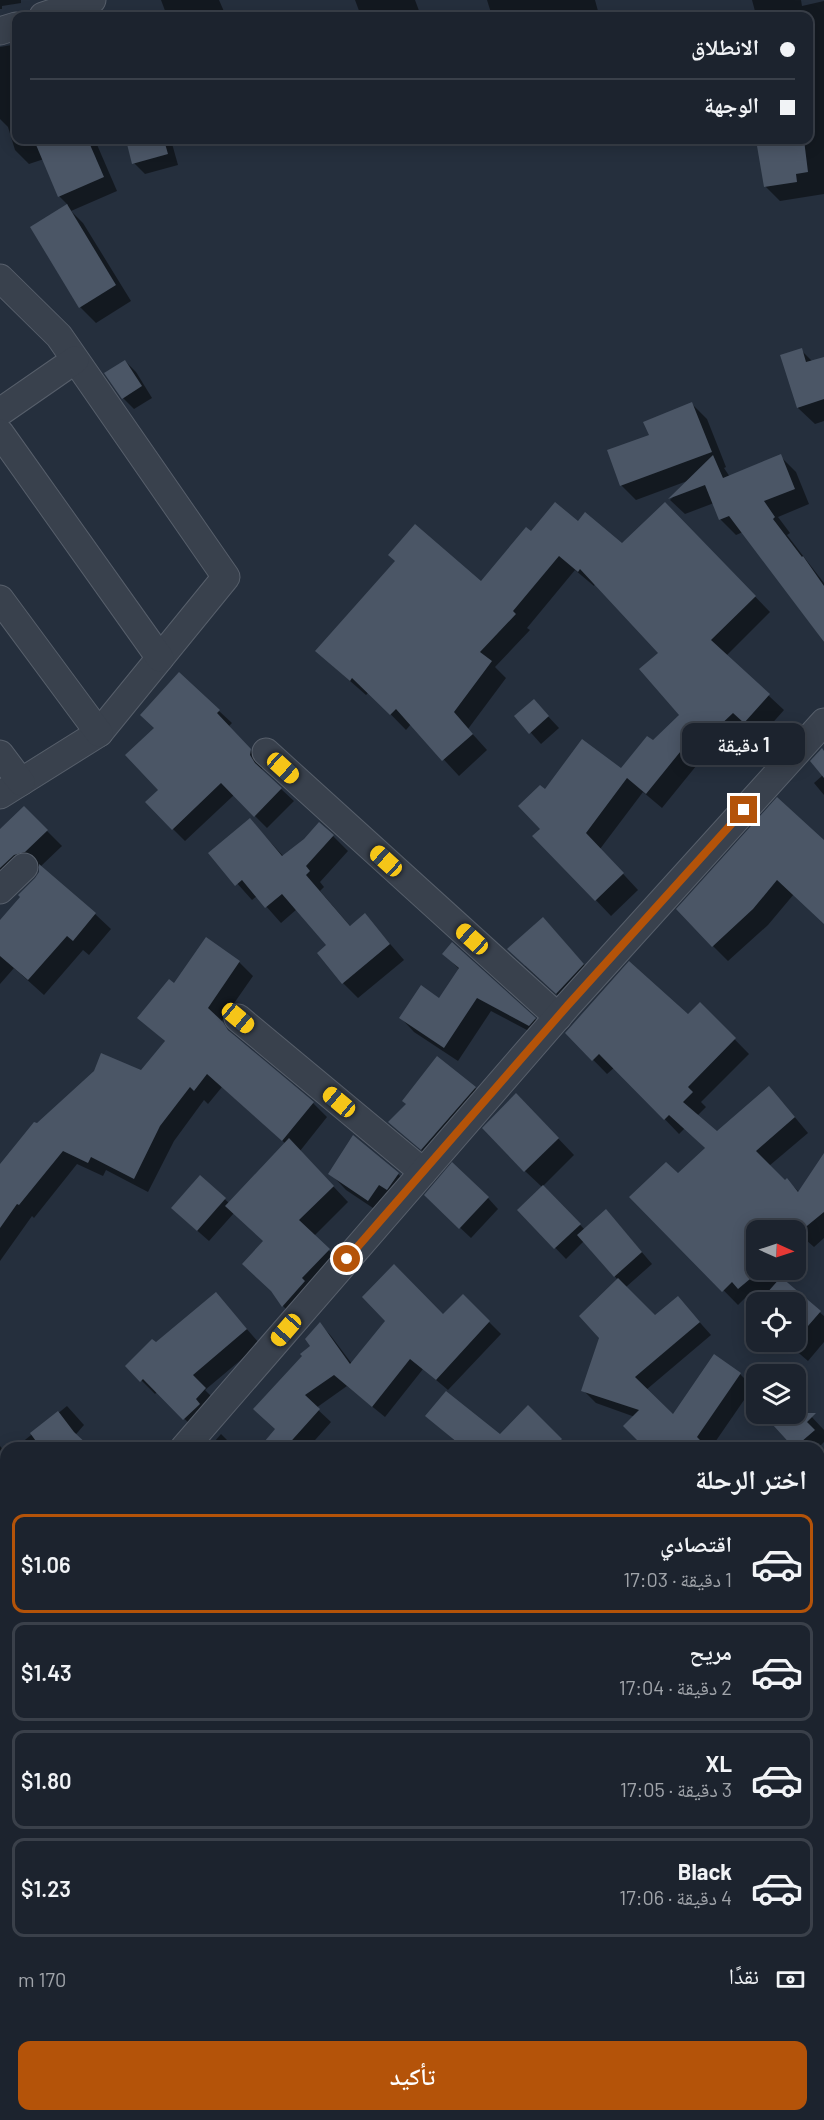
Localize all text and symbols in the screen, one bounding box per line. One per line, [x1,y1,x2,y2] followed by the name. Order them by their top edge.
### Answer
[691,33,759,59] text: الانطلاق
[704,91,759,117] text: الوجهة
[682,723,806,765] callout: 1 دقيقة
[717,732,770,756] text: 1 دقيقة
[264,749,302,787] car
[730,796,757,823] route end
[367,842,405,880] car
[453,920,491,958] car
[218,1000,258,1036] car
[319,1084,359,1120] car
[746,1220,806,1280] north arrow
[746,1220,806,1424] map controls
[333,1245,360,1272] route start
[746,1292,806,1352] button: locate
[267,1311,305,1349] car
[746,1364,806,1424] button: layers
[695,1462,807,1494] text: اختر الرحلة
[660,1530,732,1556] text: اقتصادي
[750,1537,804,1591] icon: car
[21,1551,71,1577] text: $1.06
[623,1567,732,1591] text: 1 دقيقة · 17:03
[689,1638,732,1664] text: مريح
[750,1645,804,1699] icon: car
[21,1659,72,1685] text: $1.43
[619,1675,732,1699] text: 2 دقيقة · 17:04
[706,1750,732,1776] text: XL
[750,1753,804,1807] icon: car
[21,1767,71,1793] text: $1.80
[620,1777,732,1801] text: 3 دقيقة · 17:05
[678,1858,732,1884] text: Black
[750,1861,804,1915] icon: car
[21,1875,71,1901] text: $1.23
[619,1885,732,1909] text: 4 دقيقة · 17:06
[729,1962,759,1988] text: نقدًا
[774,1963,807,1996] icon: cash
[18,1967,66,1991] text: 170 m
[18,2041,807,2110] button: تأكيد

